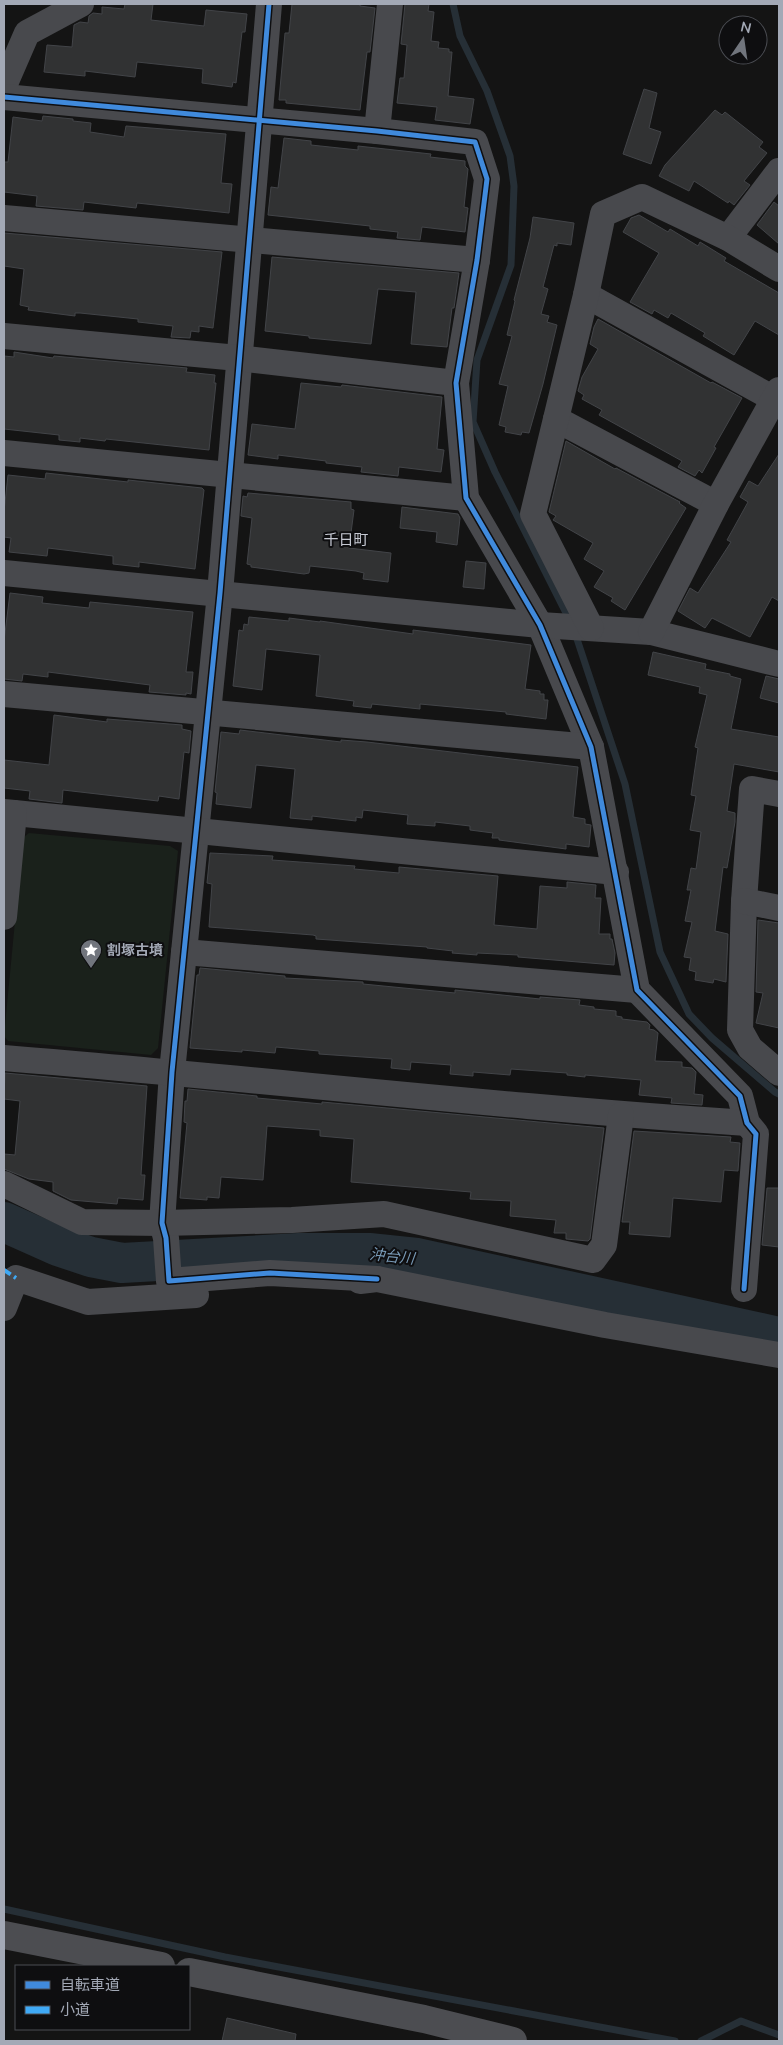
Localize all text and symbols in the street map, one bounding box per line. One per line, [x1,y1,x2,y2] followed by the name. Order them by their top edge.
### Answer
[718,15,768,65] north arrow
[739,17,753,37] text: N
[323,530,369,549] district label: 千日町
[79,938,103,969] place icon: 割塚古墳
[107,941,163,959] place label: 割塚古墳
[369,1244,417,1268] water label: 沖台川
[15,1965,190,2030] legend
[60,1975,120,1994] text: 自転車道
[60,2000,90,2019] text: 小道

